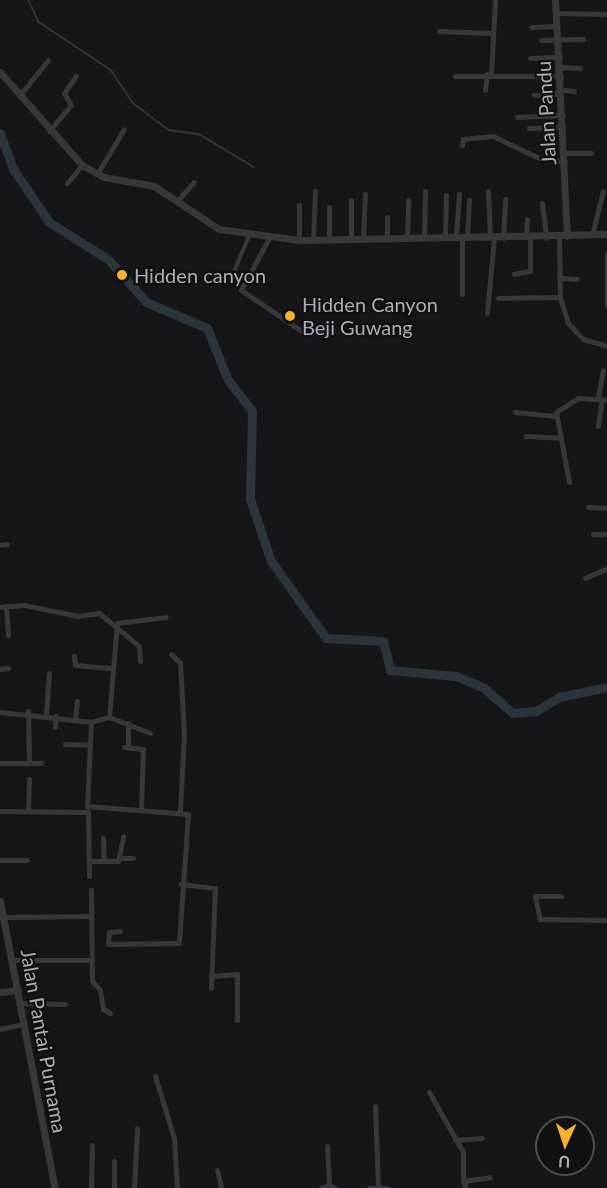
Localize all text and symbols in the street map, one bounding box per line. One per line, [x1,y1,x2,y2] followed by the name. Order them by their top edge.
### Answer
[531,60,561,166] street label: Jalan Pandu
[134,263,266,287] place label: Hidden canyon
[115,268,129,282] marker: Hidden canyon
[302,292,438,339] place label: Hidden Canyon Beji Guwang
[283,309,297,323] marker: Hidden Canyon Beji Guwang
[16,947,72,1135] street label: Jalan Pantai Purnama
[535,1116,595,1176] north arrow
[558,1153,571,1172] text: U

